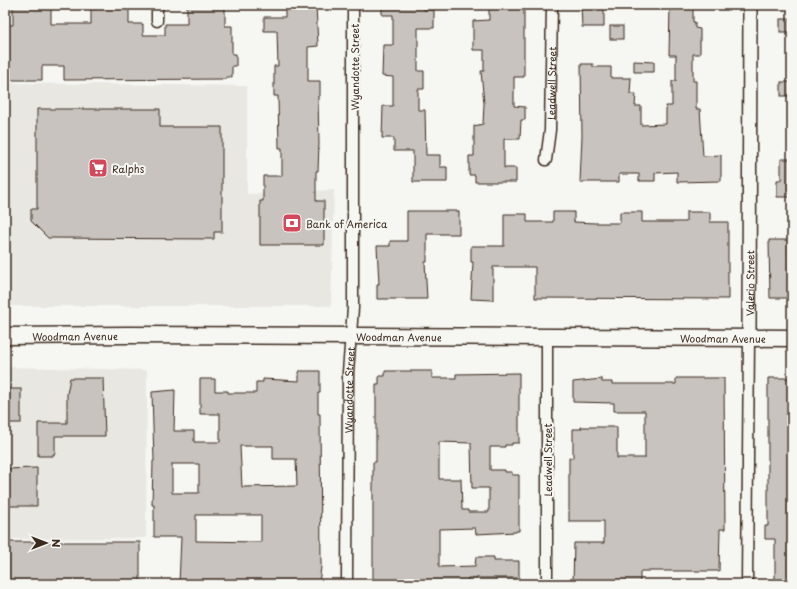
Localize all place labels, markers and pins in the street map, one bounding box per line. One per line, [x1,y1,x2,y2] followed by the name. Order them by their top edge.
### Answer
[87,157,109,179] supermarket icon: Ralphs
[112,161,145,176] place label: Ralphs
[281,212,303,234] bank icon: Bank of America
[306,216,388,231] place label: Bank of America

